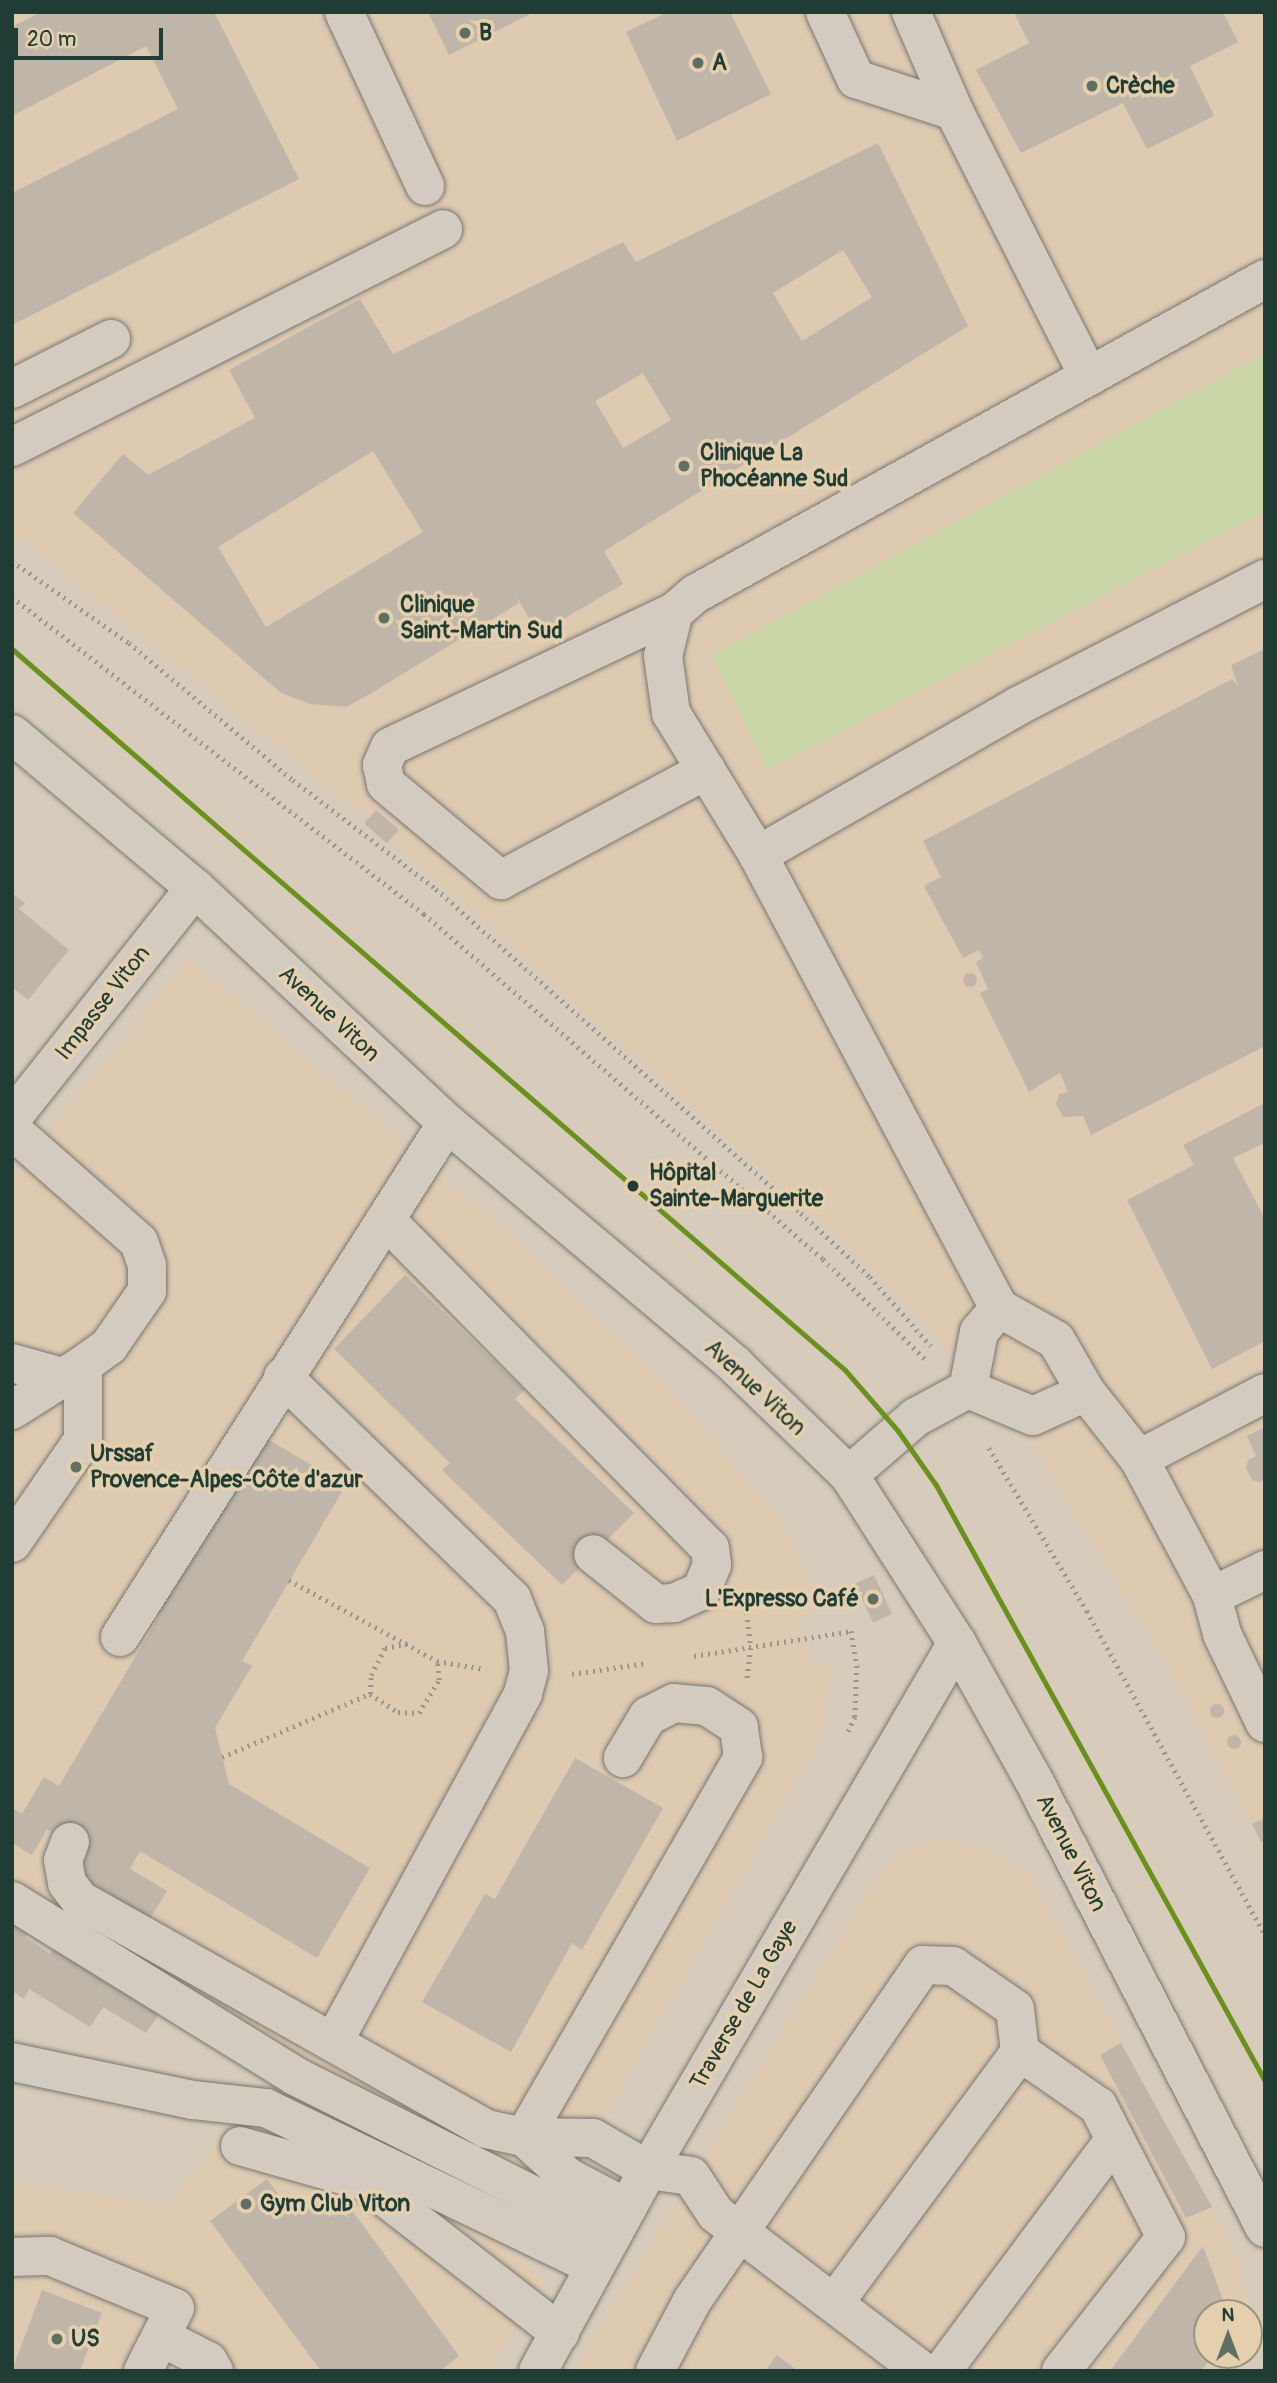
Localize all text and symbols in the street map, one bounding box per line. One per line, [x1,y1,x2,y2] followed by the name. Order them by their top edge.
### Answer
[18,14,166,58] scale bar
[479,19,492,47] place label: B
[457,25,473,41] marker: B
[27,26,76,53] text: 20 m
[712,49,727,77] place label: A
[690,55,706,71] marker: A
[1106,72,1174,100] place label: Crèche
[1084,78,1100,94] marker: Crèche
[700,439,848,493] place label: Clinique La Phocéanne Sud
[674,456,694,476] marker: Clinique La Phocéanne Sud
[400,591,563,645] place label: Clinique Saint-Martin Sud
[374,608,394,628] marker: Clinique Saint-Martin Sud
[50,940,156,1066] street label: Impasse Viton
[273,960,385,1068] street label: Avenue Viton
[649,1159,823,1213] place label: Hôpital Sainte-Marguerite
[623,1176,643,1196] marker: Hôpital Sainte-Marguerite
[699,1334,811,1442] street label: Avenue Viton
[90,1440,363,1494] place label: Urssaf Provence-Alpes-Côte d'azur
[68,1459,84,1475] marker: Urssaf Provence-Alpes-Côte d'azur
[705,1585,859,1613] place label: L'Expresso Café
[865,1591,881,1607] marker: L'Expresso Café
[1030,1790,1112,1916] street label: Avenue Viton
[684,1915,804,2095] street label: Traverse de La Gaye
[260,2190,410,2218] place label: Gym Club Viton
[238,2196,254,2212] marker: Gym Club Viton
[1193,2299,1263,2369] north arrow
[1222,2303,1234,2327] text: N
[71,2325,100,2353] place label: US
[49,2331,65,2347] marker: US

